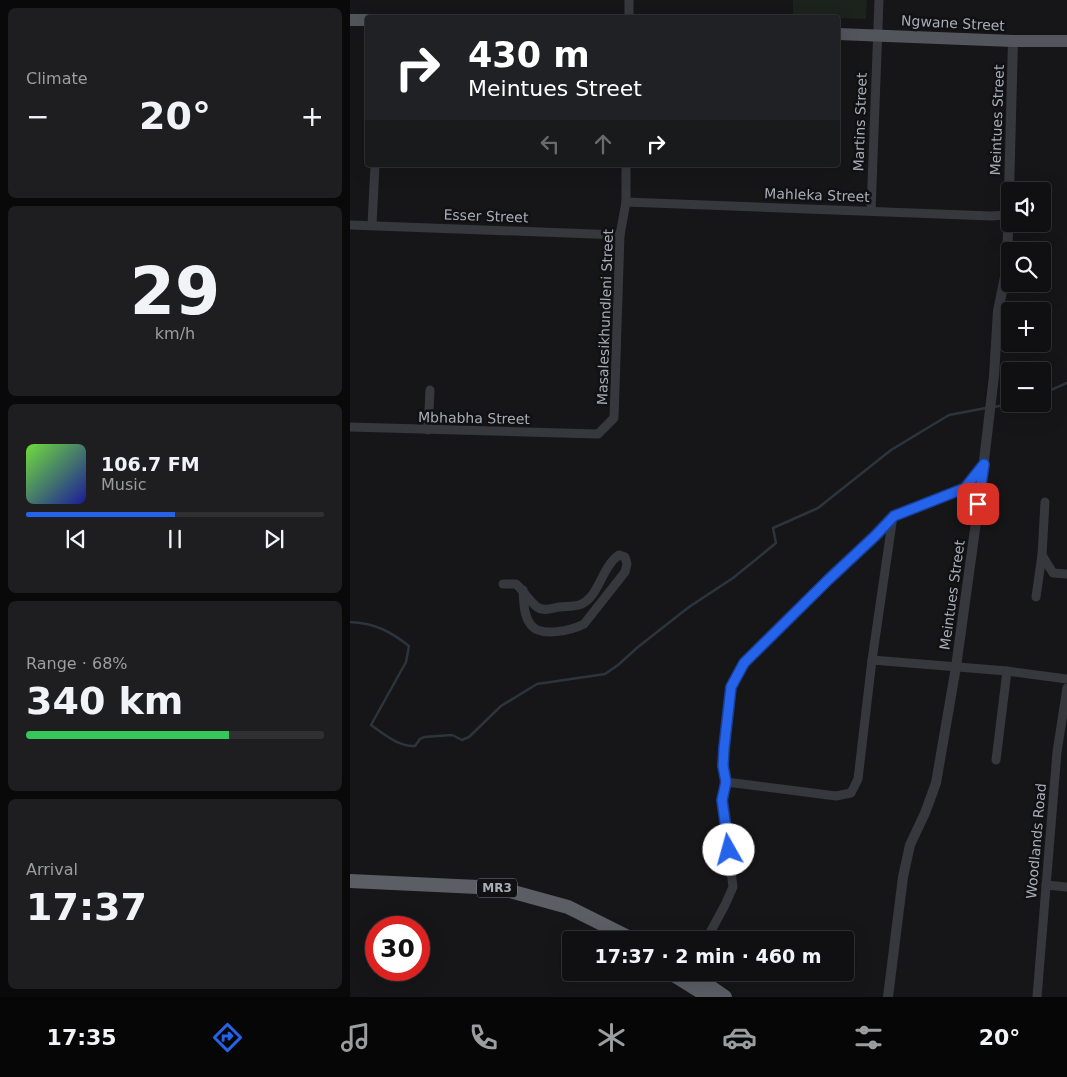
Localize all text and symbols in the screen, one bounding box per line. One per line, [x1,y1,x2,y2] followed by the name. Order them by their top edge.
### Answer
[901,12,1006,34] street label: Ngwane Street
[385,35,450,100] icon: right
[468,35,590,75] text: 430 m
[987,64,1007,176] street label: Meintues Street
[26,69,88,88] text: Climate
[850,72,870,172] street label: Martins Street
[468,76,642,101] text: Meintues Street
[139,94,211,138] text: 20°
[26,100,49,133] text: −
[301,100,324,133] text: +
[536,130,564,158] icon: left
[589,130,617,158] icon: ahead
[642,130,670,158] icon: right
[1001,182,1051,412] map controls
[1001,182,1051,232] button: sound
[764,185,870,205] street label: Mahleka Street
[443,207,529,225] street label: Esser Street
[594,228,616,405] street label: Masalesikhundleni Street
[1001,242,1051,292] button: search
[130,254,220,329] text: 29
[1001,302,1051,352] button: +
[155,324,195,343] text: km/h
[1001,362,1051,412] button: −
[418,409,531,427] street label: Mbhabha Street
[101,453,200,475] text: 106.7 FM
[101,475,147,494] text: Music
[957,483,999,525] pin
[964,490,992,518] icon: arrive
[62,525,90,553] icon: previous
[161,525,189,553] icon: pause
[260,525,288,553] icon: next
[936,539,968,651] street label: Meintues Street
[26,654,128,673] text: Range · 68%
[26,679,183,723] text: 340 km
[1023,782,1049,900] street label: Woodlands Road
[702,823,754,875] position arrow
[26,860,78,879] text: Arrival
[477,878,517,898] road number: MR3
[26,885,147,929] text: 17:37
[365,916,430,981] speed limit sign: 30
[594,945,822,967] text: 17:37 · 2 min · 460 m
[210,1020,245,1055] icon: directions
[338,1020,373,1055] icon: music
[466,1020,501,1055] icon: phone
[594,1020,629,1055] icon: climate
[722,1020,757,1055] icon: car
[851,1020,886,1055] icon: filters
[47,1025,117,1050] text: 17:35
[979,1025,1020,1050] text: 20°

